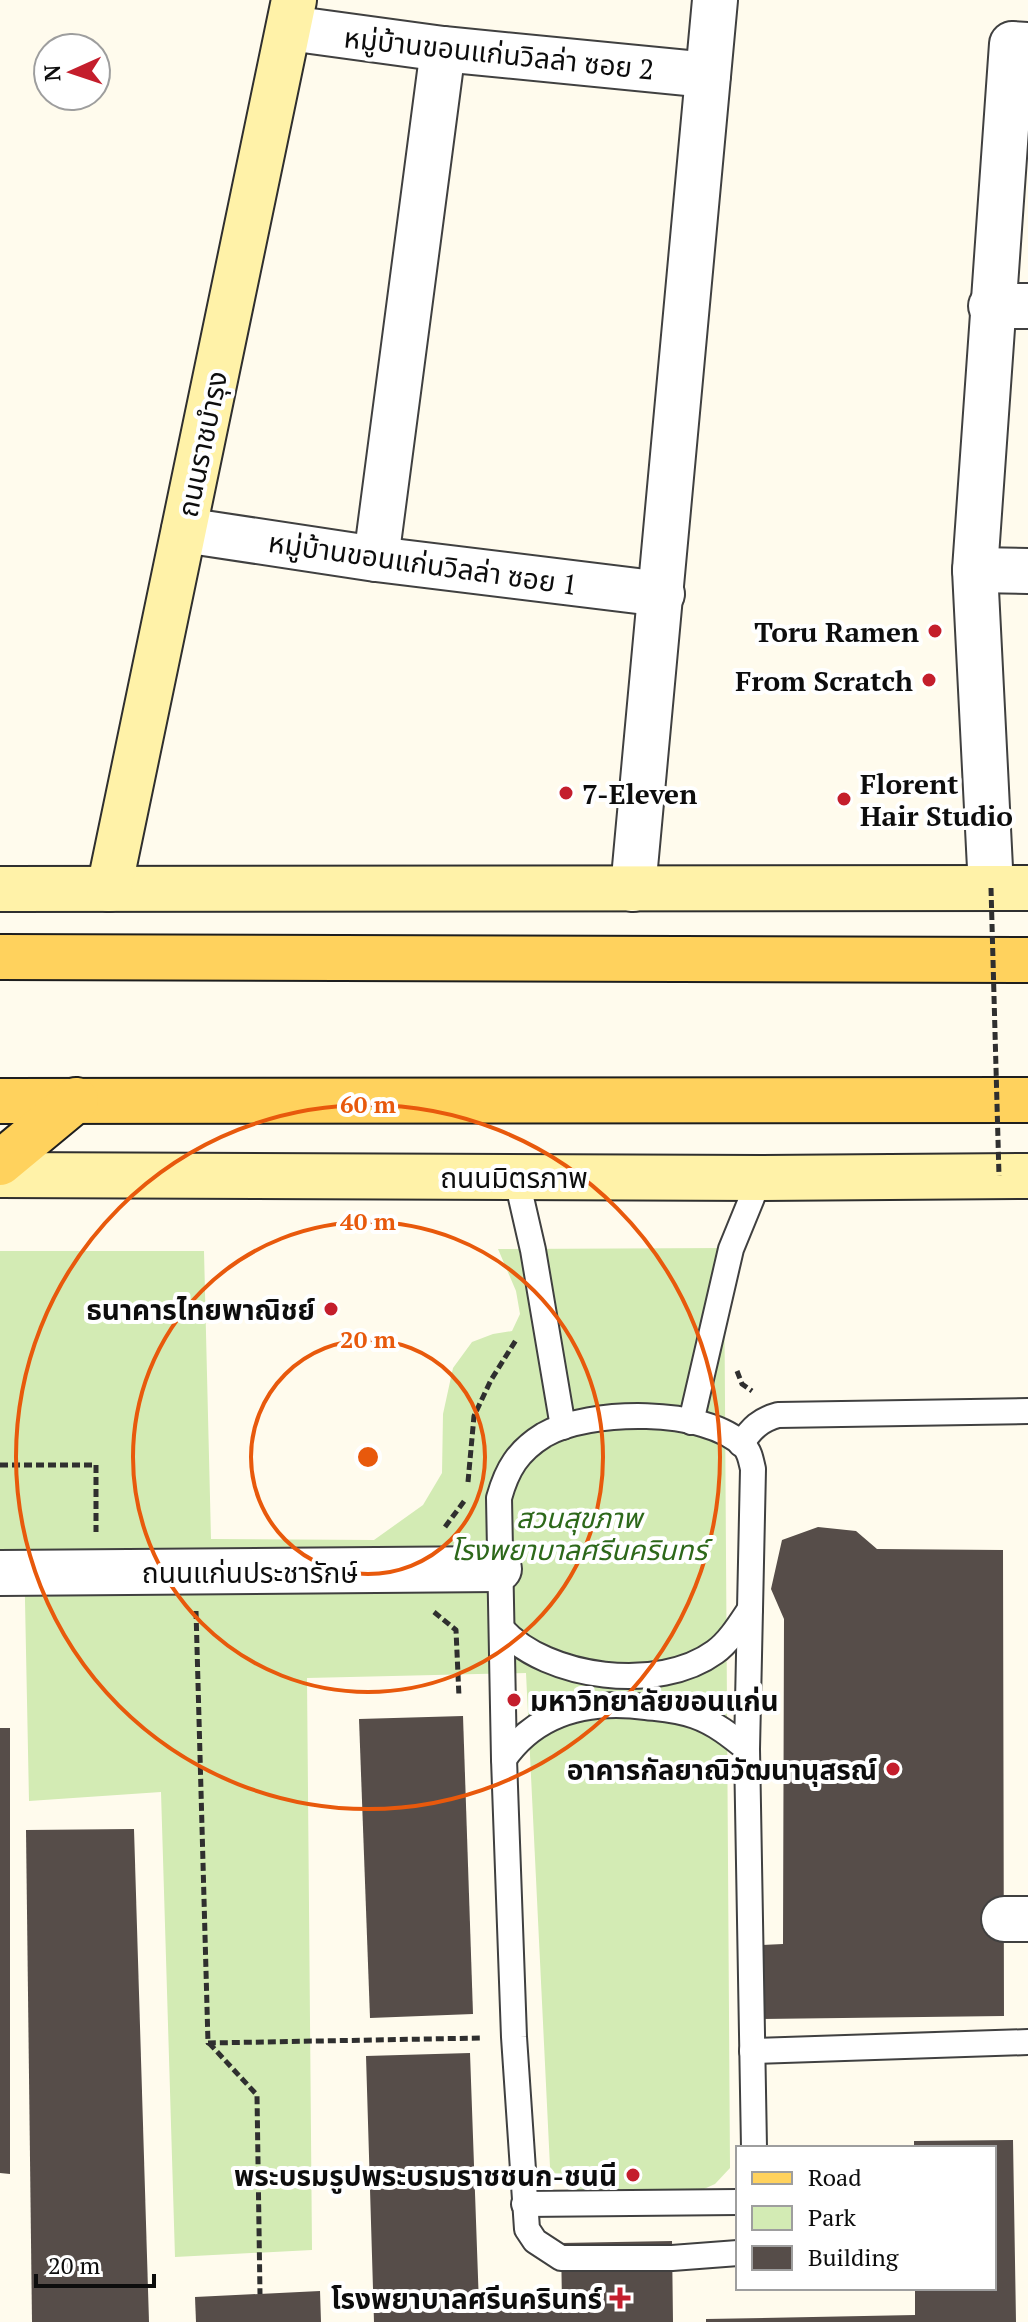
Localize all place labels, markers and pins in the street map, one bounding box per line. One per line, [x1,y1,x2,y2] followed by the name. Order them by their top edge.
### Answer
[754,613,919,650] place label: Toru Ramen
[926,622,944,640] marker: Toru Ramen
[735,662,913,699] place label: From Scratch
[920,671,938,689] marker: From Scratch
[860,765,1013,834] place label: Florent Hair Studio
[582,775,697,812] place label: 7-Eleven
[557,784,575,802] marker: 7-Eleven
[835,790,853,808] marker: Florent Hair Studio
[86,1291,315,1328] place label: ธนาคารไทยพาณิชย์
[322,1300,340,1318] marker: ธนาคารไทยพาณิชย์
[354,1443,382,1471] centre of rings
[530,1682,779,1719] place label: มหาวิทยาลัยขอนแก่น
[505,1691,523,1709] marker: มหาวิทยาลัยขอนแก่น
[567,1751,877,1788] place label: อาคารกัลยาณิวัฒนานุสรณ์
[884,1760,902,1778] marker: อาคารกัลยาณิวัฒนานุสรณ์
[234,2157,617,2194] place label: พระบรมรูปพระบรมราชชนก-ชนนี
[624,2166,642,2184] marker: พระบรมรูปพระบรมราชชนก-ชนนี
[331,2280,602,2317] place label: โรงพยาบาลศรีนครินทร์
[609,2287,631,2309] marker: โรงพยาบาลศรีนครินทร์

